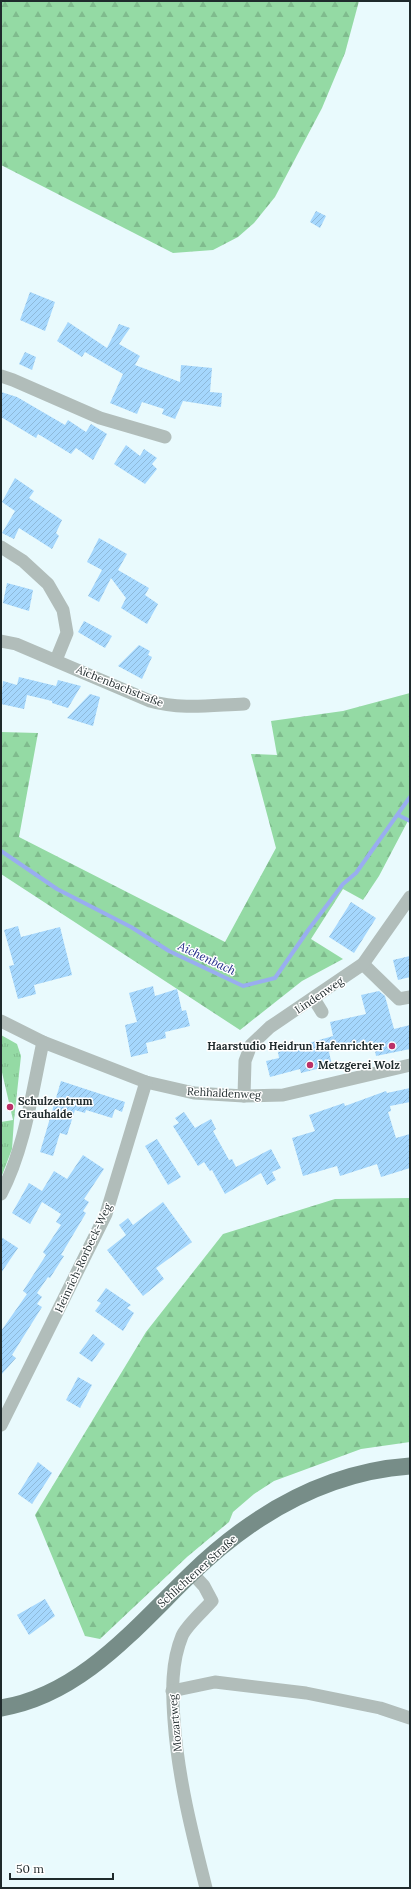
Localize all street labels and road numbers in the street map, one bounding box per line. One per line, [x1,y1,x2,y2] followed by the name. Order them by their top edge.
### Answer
[73,662,166,710] street label: Aichenbachstraße
[292,973,347,1016] street label: Lindenweg
[186,1084,262,1102] street label: Rehhaldenweg
[52,1200,115,1315] street label: Heinrich-Rorbeck-Weg
[154,1532,240,1610] street label: Schlichtener Straße
[165,1693,184,1752] street label: Mozartweg

